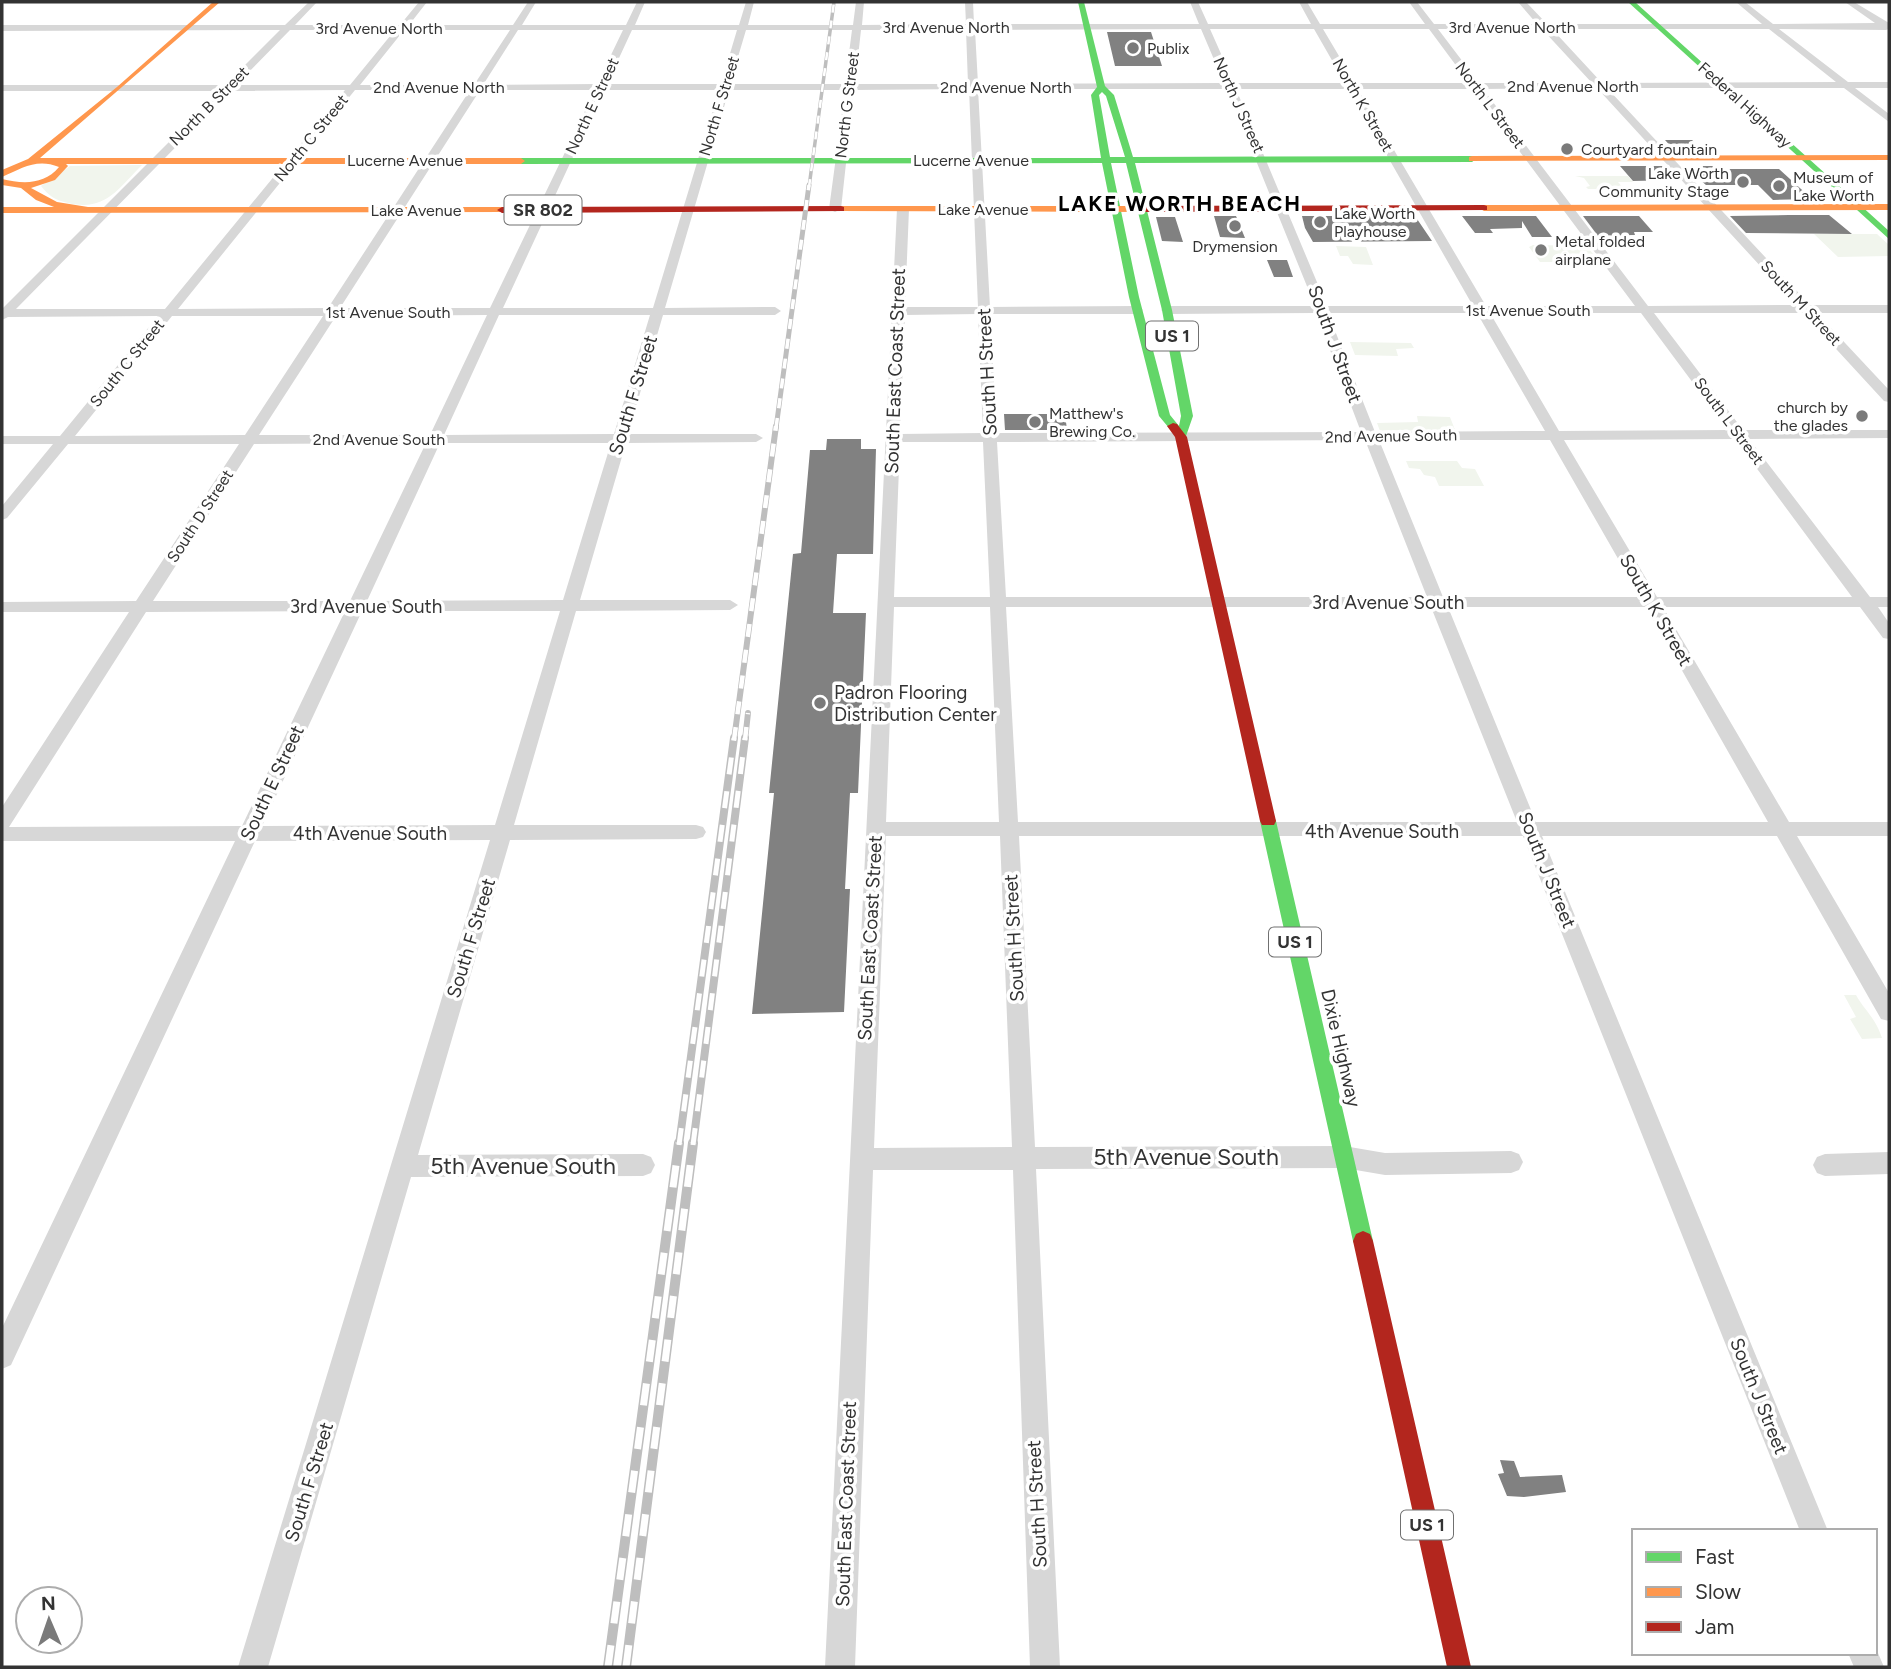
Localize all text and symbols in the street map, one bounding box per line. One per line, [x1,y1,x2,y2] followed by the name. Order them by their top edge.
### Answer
[882,18,1010,37] street label: 3rd Avenue North
[1448,18,1576,37] street label: 3rd Avenue North
[315,19,443,38] street label: 3rd Avenue North
[1147,39,1190,58] place label: Publix
[1125,40,1141,56] marker: Publix
[831,51,863,159] street label: North G Street
[695,54,743,158] street label: North F Street
[1209,54,1269,156] street label: North J Street
[561,55,623,157] street label: North E Street
[1329,55,1397,155] street label: North K Street
[1451,58,1529,152] street label: North L Street
[1694,58,1796,152] street label: Federal Highway
[165,62,253,150] street label: North B Street
[1507,77,1639,96] street label: 2nd Avenue North
[373,78,505,97] street label: 2nd Avenue North
[940,78,1072,97] street label: 2nd Avenue North
[270,91,352,185] street label: North C Street
[1581,140,1717,159] place label: Courtyard fountain
[1559,141,1575,157] marker: Courtyard fountain
[347,151,463,170] street label: Lucerne Avenue
[913,151,1029,170] street label: Lucerne Avenue
[1599,164,1729,201] place label: Lake Worth Community Stage
[1793,168,1874,205] place label: Museum of Lake Worth
[1735,174,1751,190] marker: Lake Worth Community Stage
[1771,178,1787,194] marker: Museum of Lake Worth
[1058,191,1302,216] district label: LAKE WORTH BEACH
[504,196,582,224] road number: SR 802
[938,200,1029,219] street label: Lake Avenue
[371,201,462,220] street label: Lake Avenue
[1334,204,1415,241] place label: Lake Worth Playhouse
[1312,214,1328,230] marker: Lake Worth Playhouse
[1227,218,1243,234] marker: Drymension
[1555,232,1645,269] place label: Metal folded airplane
[1192,237,1278,256] place label: Drymension
[1533,242,1549,258] marker: Metal folded airplane
[1757,257,1845,349] street label: South M Street
[880,268,910,474] street label: South East Coast Street
[1303,282,1367,406] street label: South J Street
[1465,301,1591,320] street label: 1st Avenue South
[325,303,451,322] street label: 1st Avenue South
[972,308,1002,436] street label: South H Street
[86,315,168,411] street label: South C Street
[1146,322,1198,350] road number: US 1
[604,332,662,458] street label: South F Street
[1690,374,1768,468] street label: South L Street
[1774,398,1849,435] place label: church by the glades
[1049,404,1135,441] place label: Matthew's Brewing Co.
[1854,408,1870,424] marker: church by the glades
[1027,414,1043,430] marker: Matthew's Brewing Co.
[1325,425,1457,447] street label: 2nd Avenue South
[313,430,445,449] street label: 2nd Avenue South
[163,466,237,566] street label: South D Street
[1615,550,1697,670] street label: South K Street
[1312,591,1464,614] street label: 3rd Avenue South
[290,595,442,618] street label: 3rd Avenue South
[834,681,997,726] place label: Padron Flooring Distribution Center
[812,695,828,711] marker: Padron Flooring Distribution Center
[235,722,309,844] street label: South E Street
[1513,808,1581,932] street label: South J Street
[1305,820,1459,843] street label: 4th Avenue South
[293,822,447,845] street label: 4th Avenue South
[853,835,887,1041] street label: South East Coast Street
[999,874,1029,1002] street label: South H Street
[442,875,500,1001] street label: South F Street
[1269,928,1321,957] road number: US 1
[1316,987,1366,1109] street label: Dixie Highway
[1093,1143,1279,1171] street label: 5th Avenue South
[430,1152,616,1180] street label: 5th Avenue South
[1725,1334,1793,1458] street label: South J Street
[831,1401,861,1607] street label: South East Coast Street
[280,1419,338,1545] street label: South F Street
[1022,1440,1052,1568] street label: South H Street
[1401,1510,1453,1540] road number: US 1
[1632,1529,1877,1655] legend
[1695,1544,1735,1569] text: Fast
[1695,1579,1741,1604] text: Slow
[14,1585,84,1655] north arrow
[41,1592,56,1615] text: N
[1695,1614,1734,1639] text: Jam

